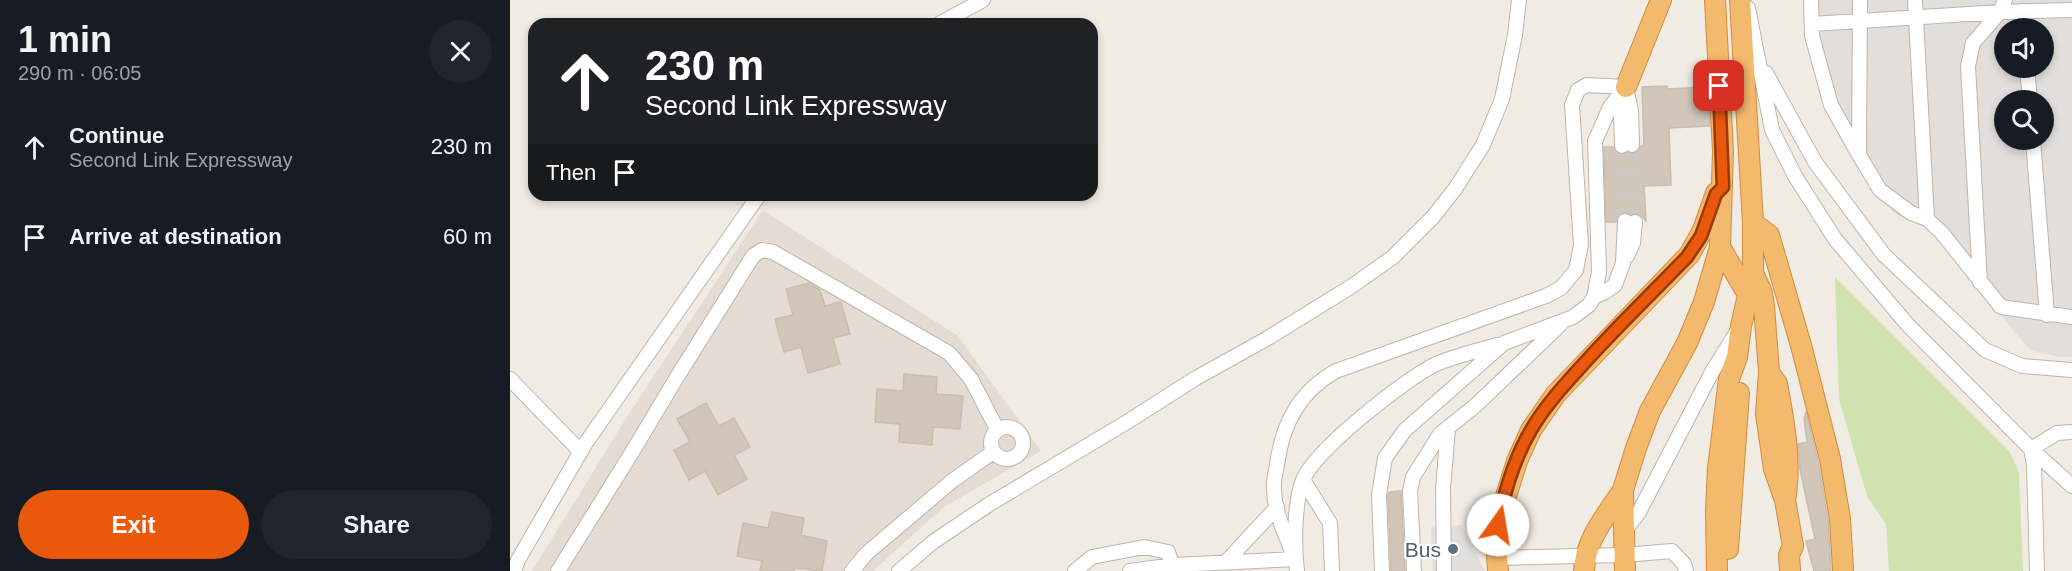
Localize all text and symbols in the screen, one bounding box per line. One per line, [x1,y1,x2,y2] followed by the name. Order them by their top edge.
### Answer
[1994,18,2054,150] map controls
[1994,18,2054,78] button: sound
[18,19,112,60] text: 1 min
[429,20,492,83] button: close
[546,42,624,120] icon: ahead
[645,42,764,89] text: 230 m
[1693,60,1744,111] pin
[18,62,141,84] text: 290 m · 06:05
[1702,69,1735,102] icon: arrive
[1994,90,2054,150] button: search
[645,91,947,121] text: Second Link Expressway
[69,123,164,148] text: Continue
[18,131,51,164] icon: ahead
[431,134,492,159] text: 230 m
[69,149,292,171] text: Second Link Expressway
[608,156,641,189] icon: arrive
[546,160,596,185] text: Then
[18,221,51,254] icon: arrive
[69,224,282,249] text: Arrive at destination
[443,224,492,249] text: 60 m
[18,490,249,559] button: Exit
[261,490,492,559] button: Share
[1466,493,1530,557] position arrow
[1405,538,1441,561] place label: Bus
[1446,542,1460,556] marker: Bus

